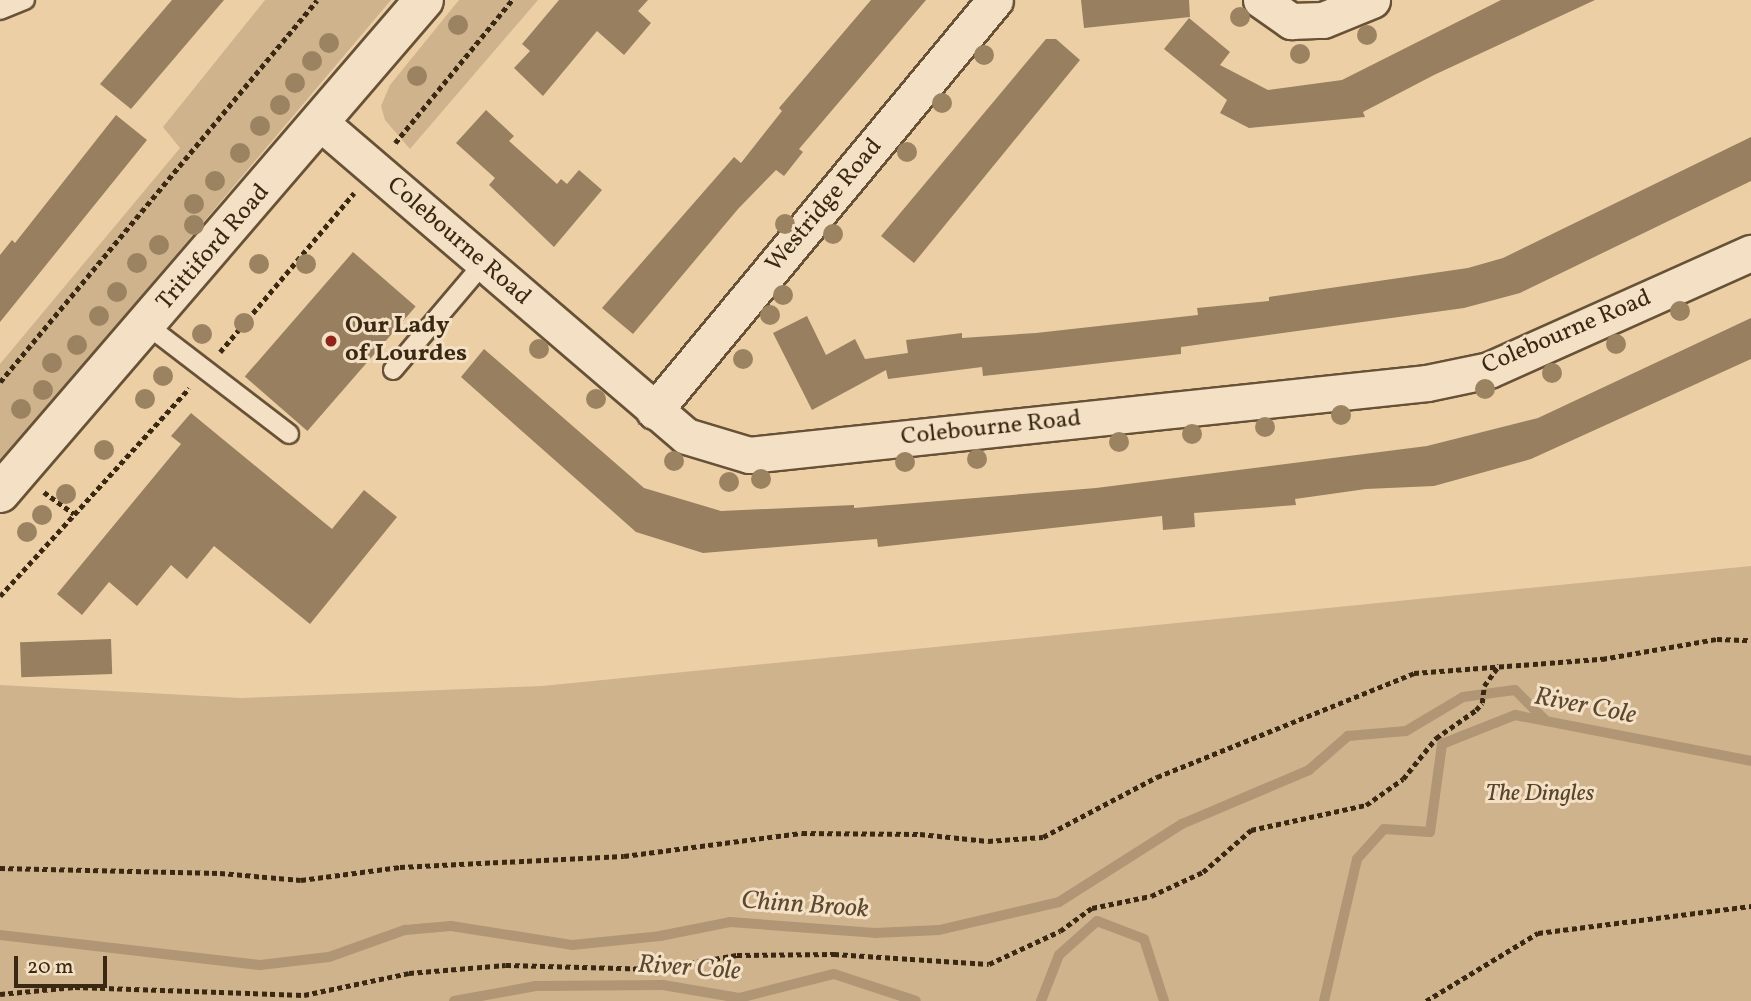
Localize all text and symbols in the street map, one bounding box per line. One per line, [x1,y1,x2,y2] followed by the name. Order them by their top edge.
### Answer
[761,133,889,279] street label: Westridge Road
[380,172,536,312] street label: Colebourne Road
[151,179,277,317] street label: Trittiford Road
[1478,284,1656,382] street label: Colebourne Road
[345,313,465,369] place label: Our Lady of Lourdes
[323,333,339,349] marker: Our Lady of Lourdes
[900,405,1082,453] street label: Colebourne Road
[1532,682,1638,732] water label: River Cole
[1486,781,1594,809] park label: The Dingles
[740,886,870,926] water label: Chinn Brook
[18,942,110,986] scale bar
[637,950,741,988] water label: River Cole
[27,953,73,982] text: 20 m

